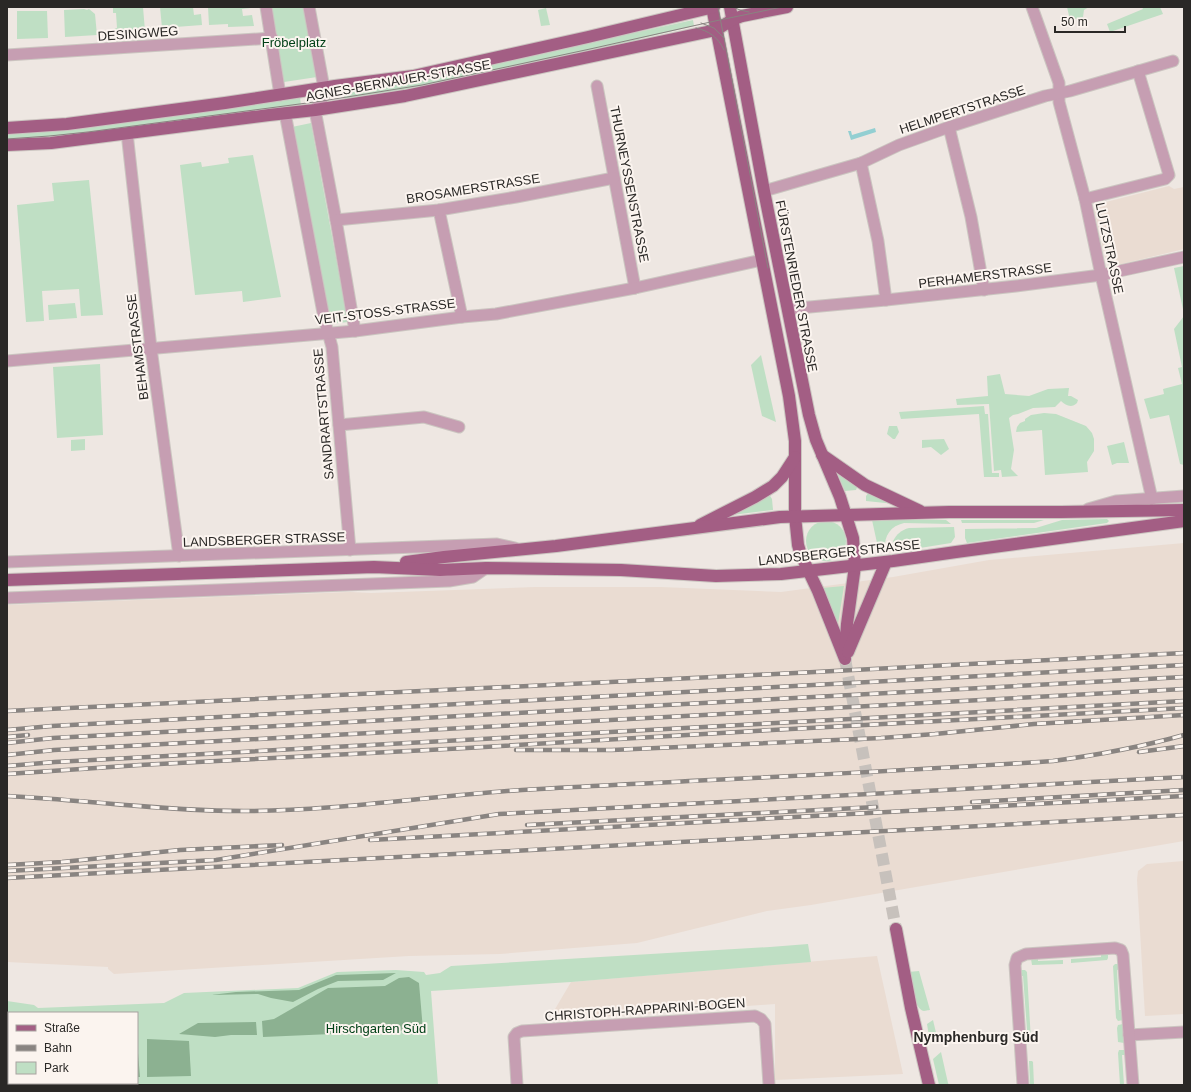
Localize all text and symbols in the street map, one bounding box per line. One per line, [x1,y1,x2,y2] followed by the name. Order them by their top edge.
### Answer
[1055,8,1125,34] scale bar
[1061,15,1088,29] text: 50 m
[97,23,179,44] street label: DESINGWEG
[262,35,326,50] park label: Fröbelplatz
[305,57,492,104] street label: AGNES-BERNAUER-STRASSE
[897,82,1027,137] street label: HELMPERTSTRASSE
[607,105,652,264] street label: THURNEYSSENSTRASSE
[405,170,541,206] street label: BROSAMERSTRASSE
[772,199,821,374] street label: FÜRSTENRIEDER STRASSE
[1092,201,1127,296] street label: LUTZSTRASSE
[917,260,1053,291] street label: PERHAMERSTRASSE
[123,293,151,401] street label: BEHAMSTRASSE
[314,295,456,328] street label: VEIT-STOSS-STRASSE
[310,347,337,480] street label: SANDRARTSTRASSE
[183,529,346,550] street label: LANDSBERGER STRASSE
[757,537,921,568] street label: LANDSBERGER STRASSE
[544,995,746,1024] street label: CHRISTOPH-RAPPARINI-BOGEN
[8,1012,138,1084] legend
[44,1021,80,1035] text: Straße
[326,1021,426,1036] park label: Hirschgarten Süd
[913,1029,1039,1045] district label: Nymphenburg Süd
[44,1041,72,1055] text: Bahn
[44,1061,70,1075] text: Park

